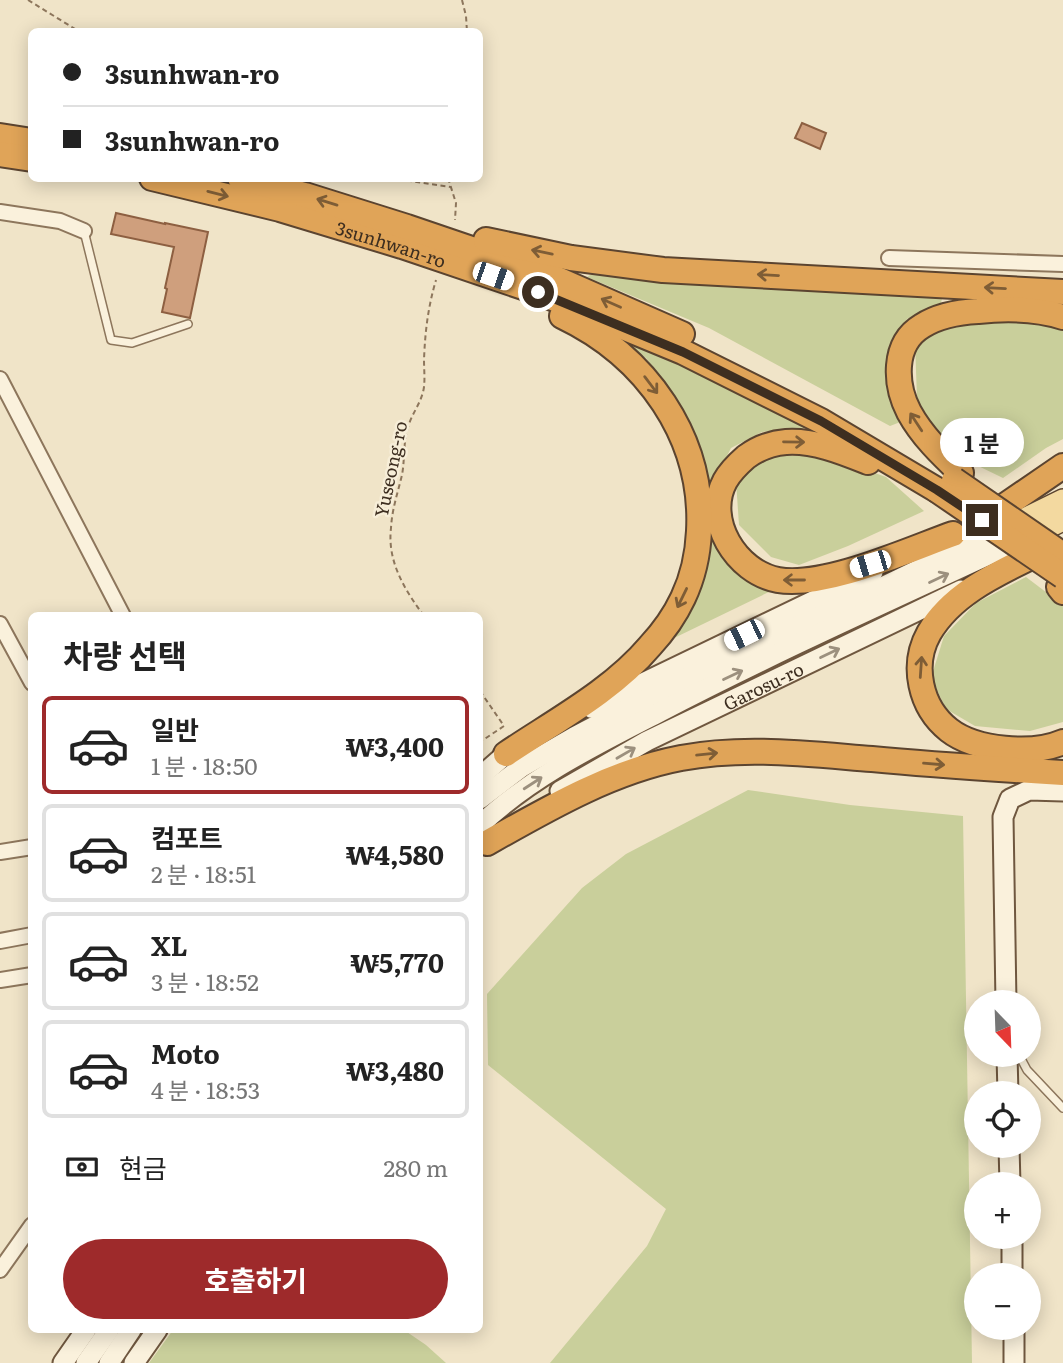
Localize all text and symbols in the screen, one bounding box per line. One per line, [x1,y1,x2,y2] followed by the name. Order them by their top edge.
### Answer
[105,53,279,92] text: 3sunhwan-ro
[105,120,279,159] text: 3sunhwan-ro
[206,188,229,201] one-way arrow
[317,195,339,208] one-way arrow
[333,213,450,274] street label: 3sunhwan-ro
[531,244,554,258] one-way arrow
[470,259,517,293] car
[757,269,780,282] one-way arrow
[522,276,554,308] route start
[984,282,1007,295] one-way arrow
[601,295,622,308] one-way arrow
[643,375,658,394] one-way arrow
[909,413,923,433] one-way arrow
[367,418,413,520] street label: Yuseong-ro
[940,419,1024,468] callout: 1 분
[964,425,1000,459] text: 1 분
[782,436,805,449] one-way arrow
[966,504,998,536] route end
[847,548,894,580] car
[928,571,949,585] one-way arrow
[783,573,806,587] one-way arrow
[675,587,688,608] one-way arrow
[721,616,768,654] car
[63,630,187,678] text: 차량 선택
[819,646,840,659] one-way arrow
[718,654,808,716] street label: Garosu-ro
[914,656,927,679] one-way arrow
[722,668,743,681] one-way arrow
[151,709,199,748] text: 일반
[67,714,130,777] icon: car
[345,726,444,765] text: ₩3,400
[615,746,635,760] one-way arrow
[151,748,258,782] text: 1 분 · 18:50
[695,748,718,761] one-way arrow
[922,758,945,771] one-way arrow
[522,775,542,789] one-way arrow
[151,817,223,856] text: 컴포트
[67,822,130,885] icon: car
[346,834,444,873] text: ₩4,580
[151,856,256,890] text: 2 분 · 18:51
[151,925,188,964] text: XL
[67,930,130,993] icon: car
[350,942,444,981] text: ₩5,770
[151,964,259,998] text: 3 분 · 18:52
[964,990,1041,1068] north arrow
[964,990,1041,1340] map controls
[151,1033,220,1072] text: Moto
[67,1038,130,1101] icon: car
[346,1050,444,1089] text: ₩3,480
[151,1072,260,1106] text: 4 분 · 18:53
[964,1081,1041,1158] button: locate
[119,1147,167,1186] text: 현금
[63,1148,101,1186] icon: cash
[383,1150,448,1184] text: 280 m
[964,1172,1041,1249] button: +
[63,1239,448,1319] button: 호출하기
[964,1263,1041,1340] button: −

